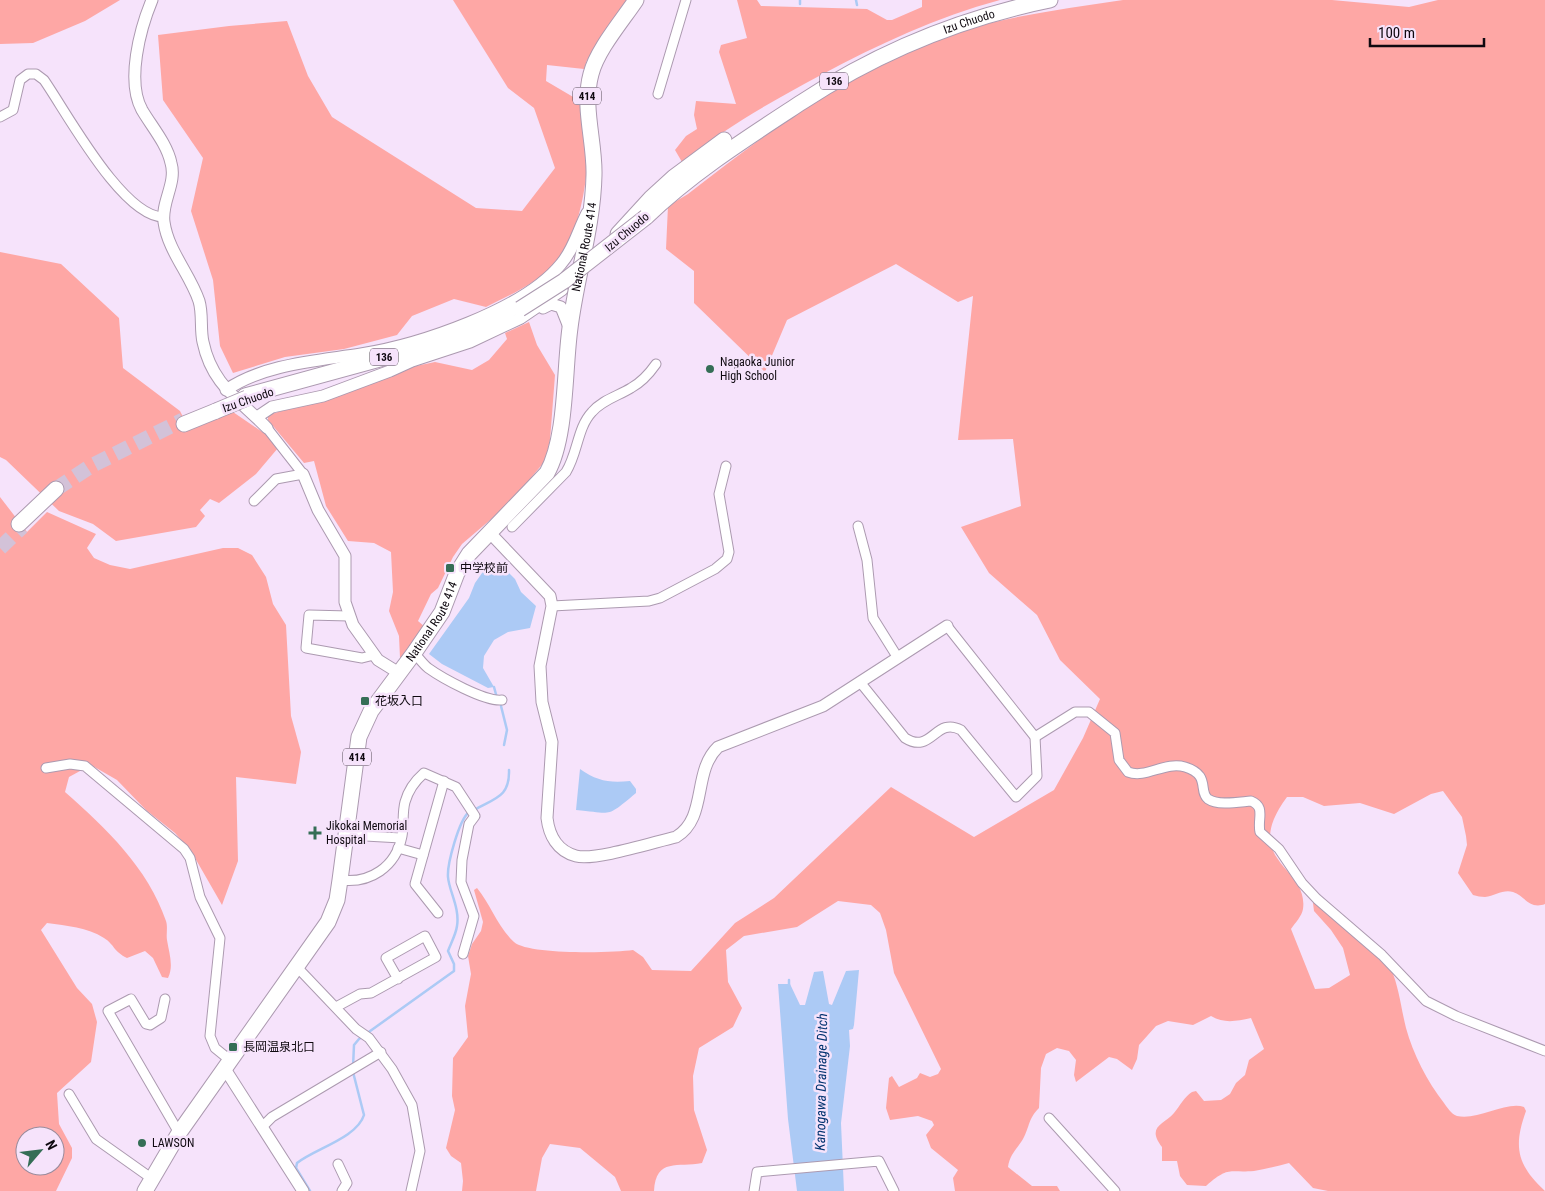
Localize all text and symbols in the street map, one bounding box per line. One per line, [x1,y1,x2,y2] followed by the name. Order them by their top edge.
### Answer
[941,7,996,37] street label: Izu Chuodo
[1370,15,1484,47] scale bar
[1378,24,1415,42] text: 100 m
[820,72,848,90] road number: 136
[573,88,601,104] road number: 414
[569,201,599,293] street label: National Route 414
[602,210,652,254] street label: Izu Chuodo
[370,348,398,366] road number: 136
[720,355,795,383] place label: Nagaoka Junior High School
[704,363,716,375] marker: Nagaoka Junior High School
[221,385,275,415] street label: Izu Chuodo
[460,561,508,575] place label: 中学校前
[444,562,456,574] marker: 中学校前
[403,580,460,664] street label: National Route 414
[375,694,423,708] place label: 花坂入口
[359,695,371,707] marker: 花坂入口
[343,749,371,766] road number: 414
[326,819,407,847] place label: Jikokai Memorial Hospital
[308,826,322,840] marker: Jikokai Memorial Hospital
[812,1013,830,1151] water label: Kanogawa Drainage Ditch
[243,1040,315,1054] place label: 長岡温泉北口
[227,1041,239,1053] marker: 長岡温泉北口
[15,1126,65,1176] north arrow
[152,1136,194,1150] place label: LAWSON
[42,1137,61,1152] text: N
[136,1137,148,1149] marker: LAWSON

